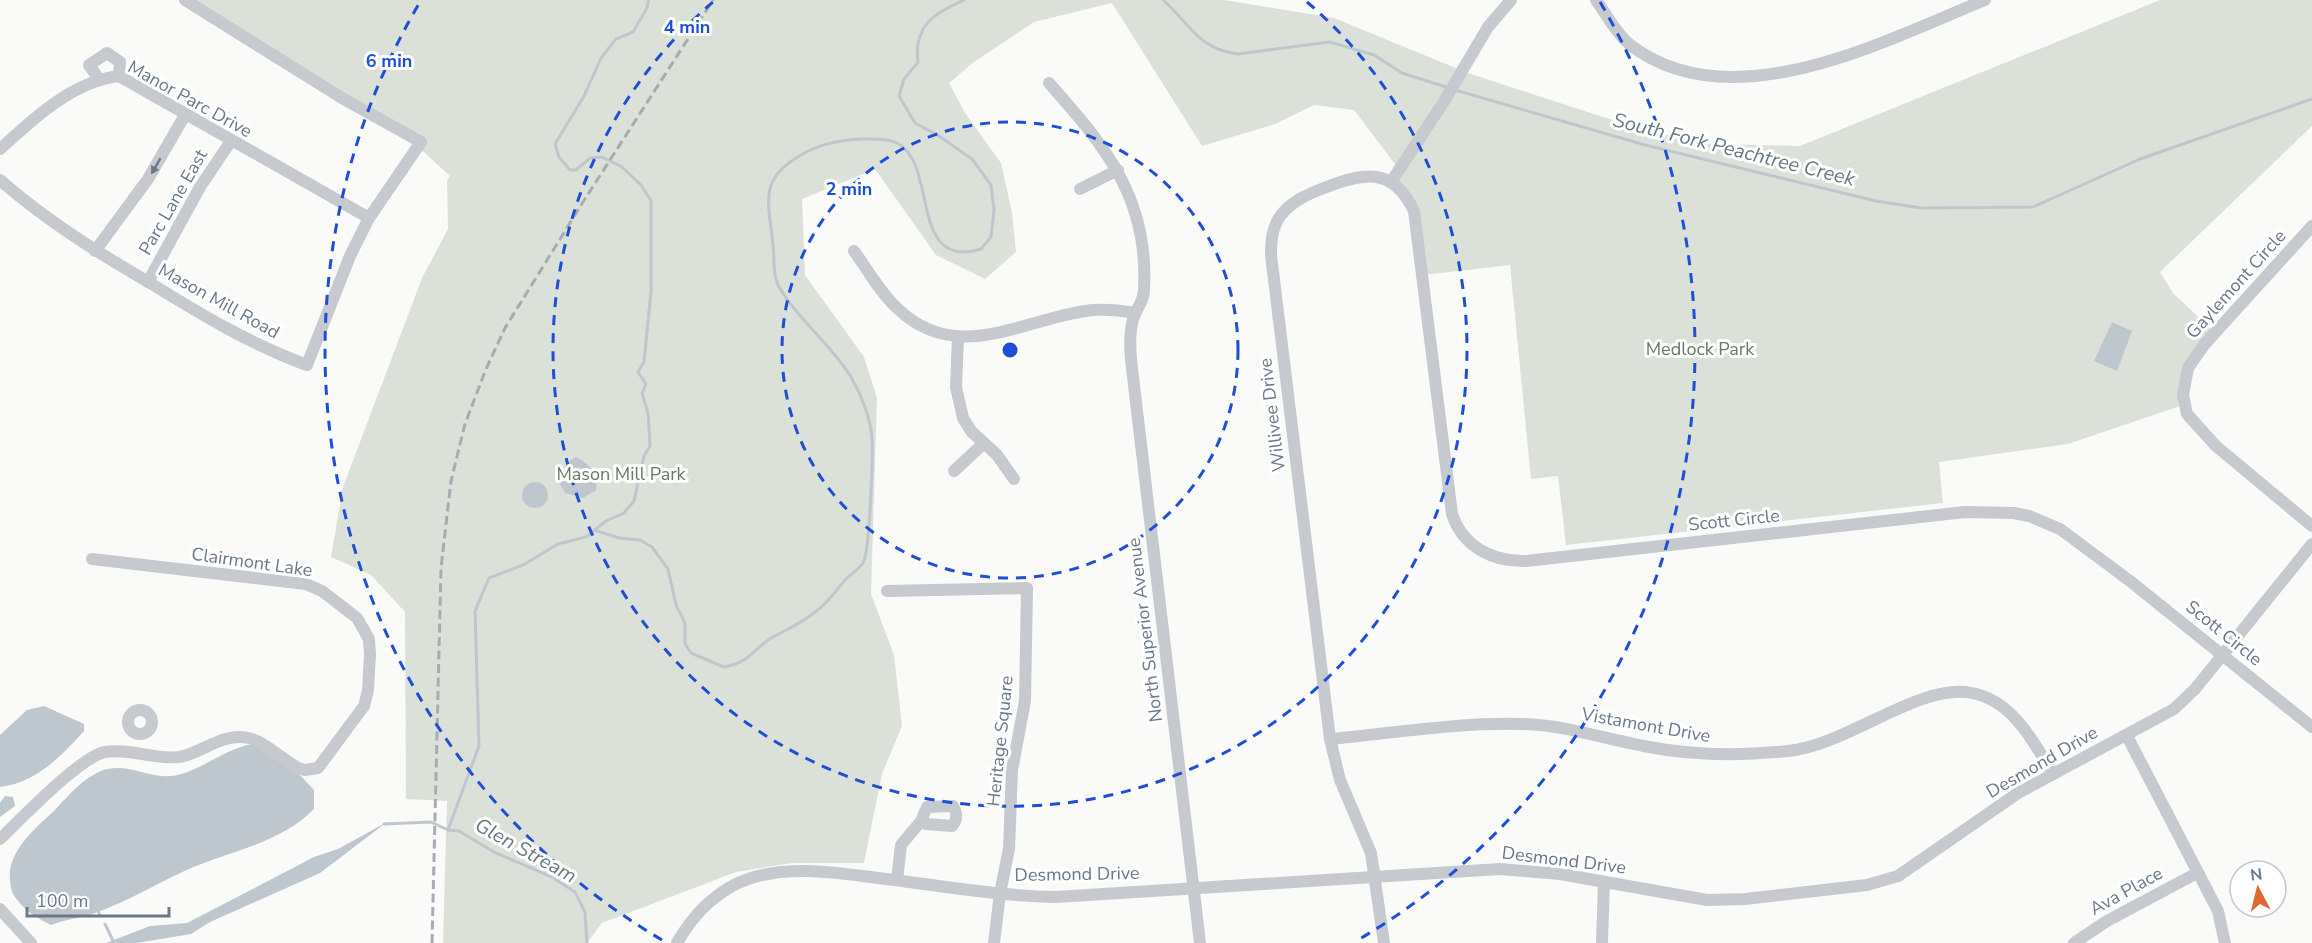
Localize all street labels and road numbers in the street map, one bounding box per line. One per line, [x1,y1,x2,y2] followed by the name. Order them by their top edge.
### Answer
[124,55,256,143] street label: Manor Parc Drive
[133,144,213,259] street label: Parc Lane East
[2181,224,2291,344] street label: Gaylemont Circle
[154,258,284,344] street label: Mason Mill Road
[1253,357,1291,473] street label: Willivee Drive
[1687,503,1781,537] street label: Scott Circle
[1122,536,1168,724] street label: North Superior Avenue
[190,542,314,582] street label: Clairmont Lake
[2181,595,2267,671] street label: Scott Circle
[981,674,1019,808] street label: Heritage Square
[1579,702,1712,748] street label: Vistamont Drive
[1982,720,2102,804] street label: Desmond Drive
[1500,840,1628,880] street label: Desmond Drive
[1014,861,1140,887] street label: Desmond Drive
[2085,861,2167,921] street label: Ava Place

